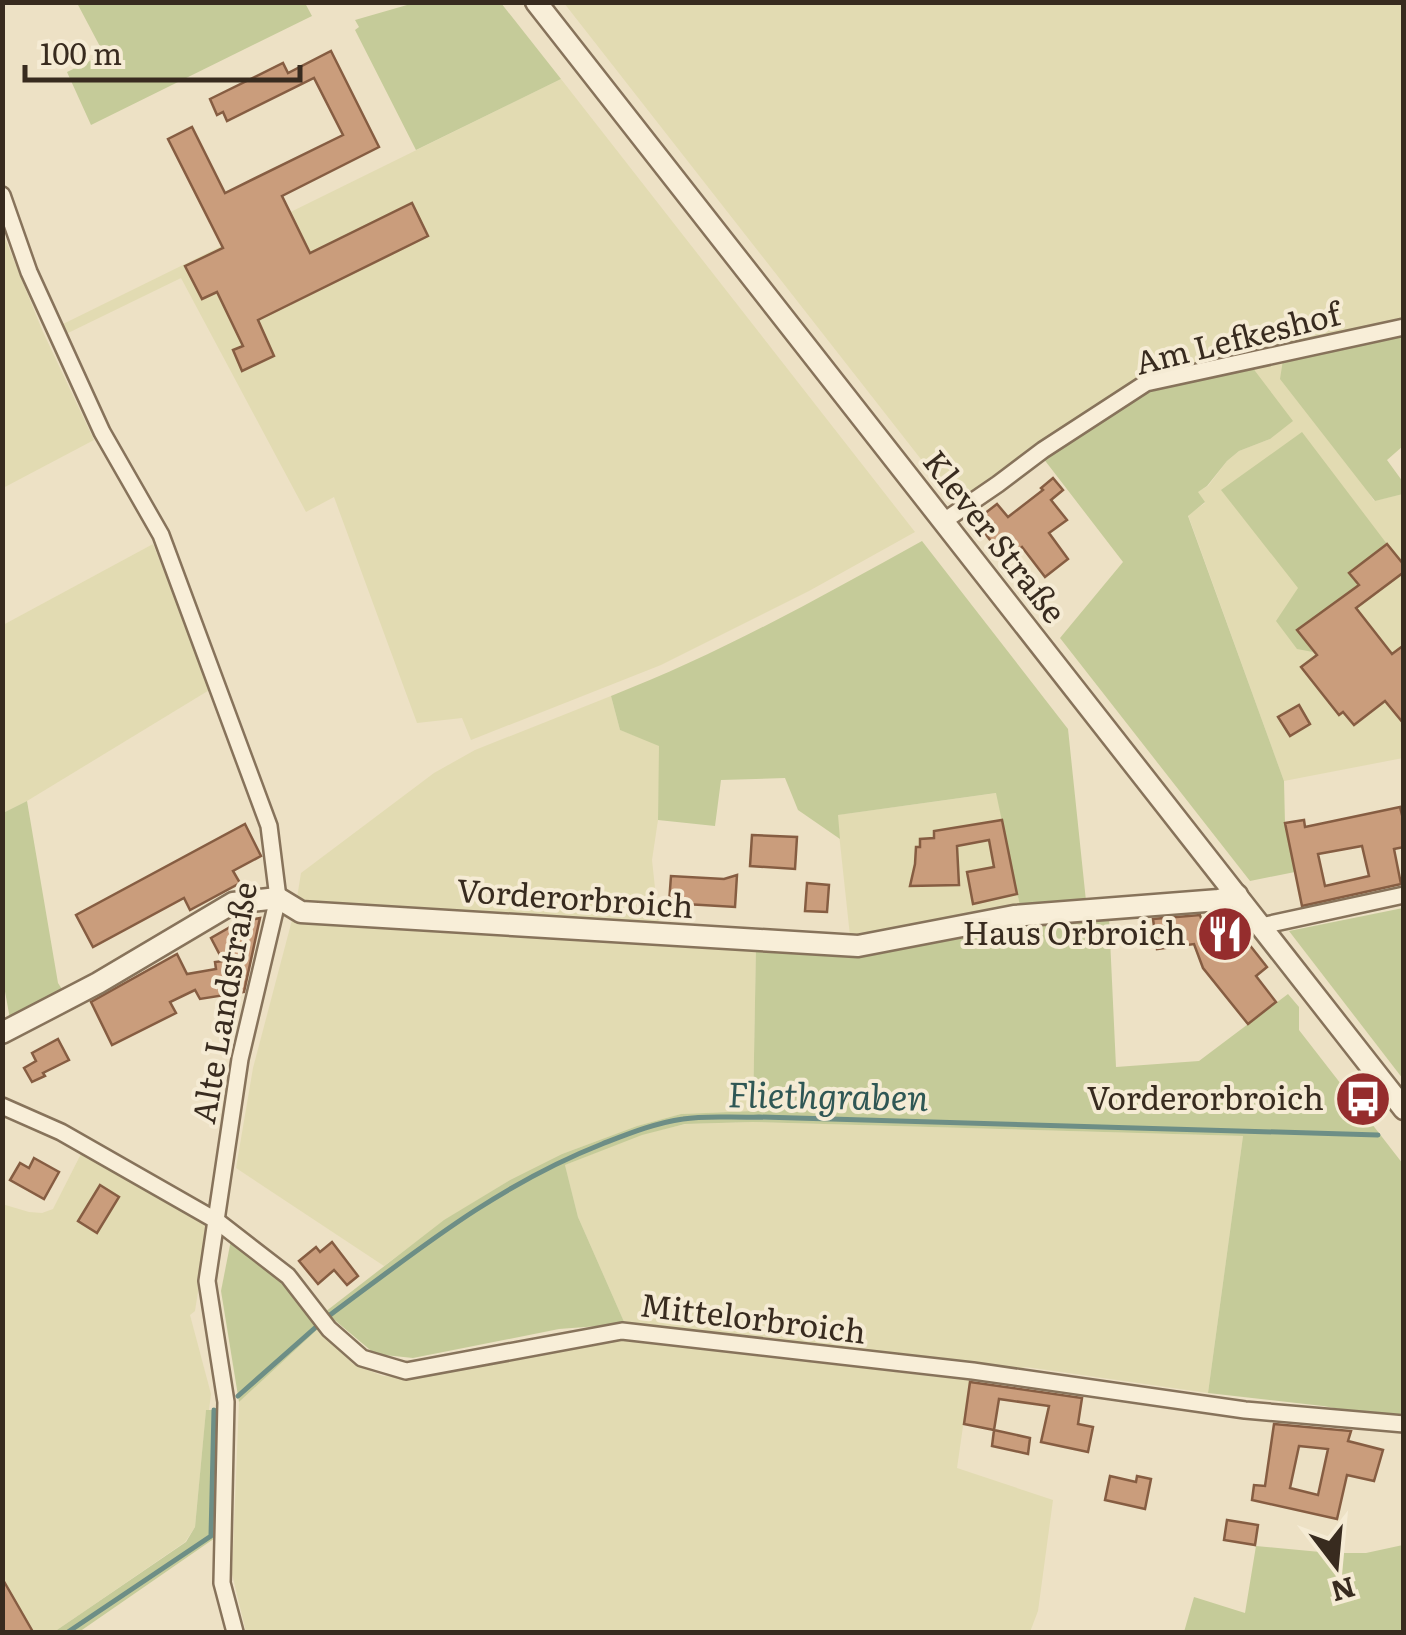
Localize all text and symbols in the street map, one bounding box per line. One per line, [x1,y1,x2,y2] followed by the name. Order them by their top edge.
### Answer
[25,20,300,82] scale bar
[40,30,122,74] text: 100 m
[1130,287,1348,385] street label: Am Lefkeshof
[913,438,1079,632] street label: Klever Straße
[455,864,695,928] street label: Vorderorbroich
[177,878,267,1127] street label: Alte Landstraße
[1195,904,1255,964] restaurant icon: Haus Orbroich
[962,907,1186,955] place label: Haus Orbroich
[727,1066,929,1122] water label: Fliethgraben
[1333,1069,1393,1129] bus stop icon: Vorderorbroich
[1087,1072,1324,1120] place label: Vorderorbroich
[638,1278,869,1354] street label: Mittelorbroich
[1286,1515,1386,1615] north arrow
[1326,1568,1361,1614] text: N

